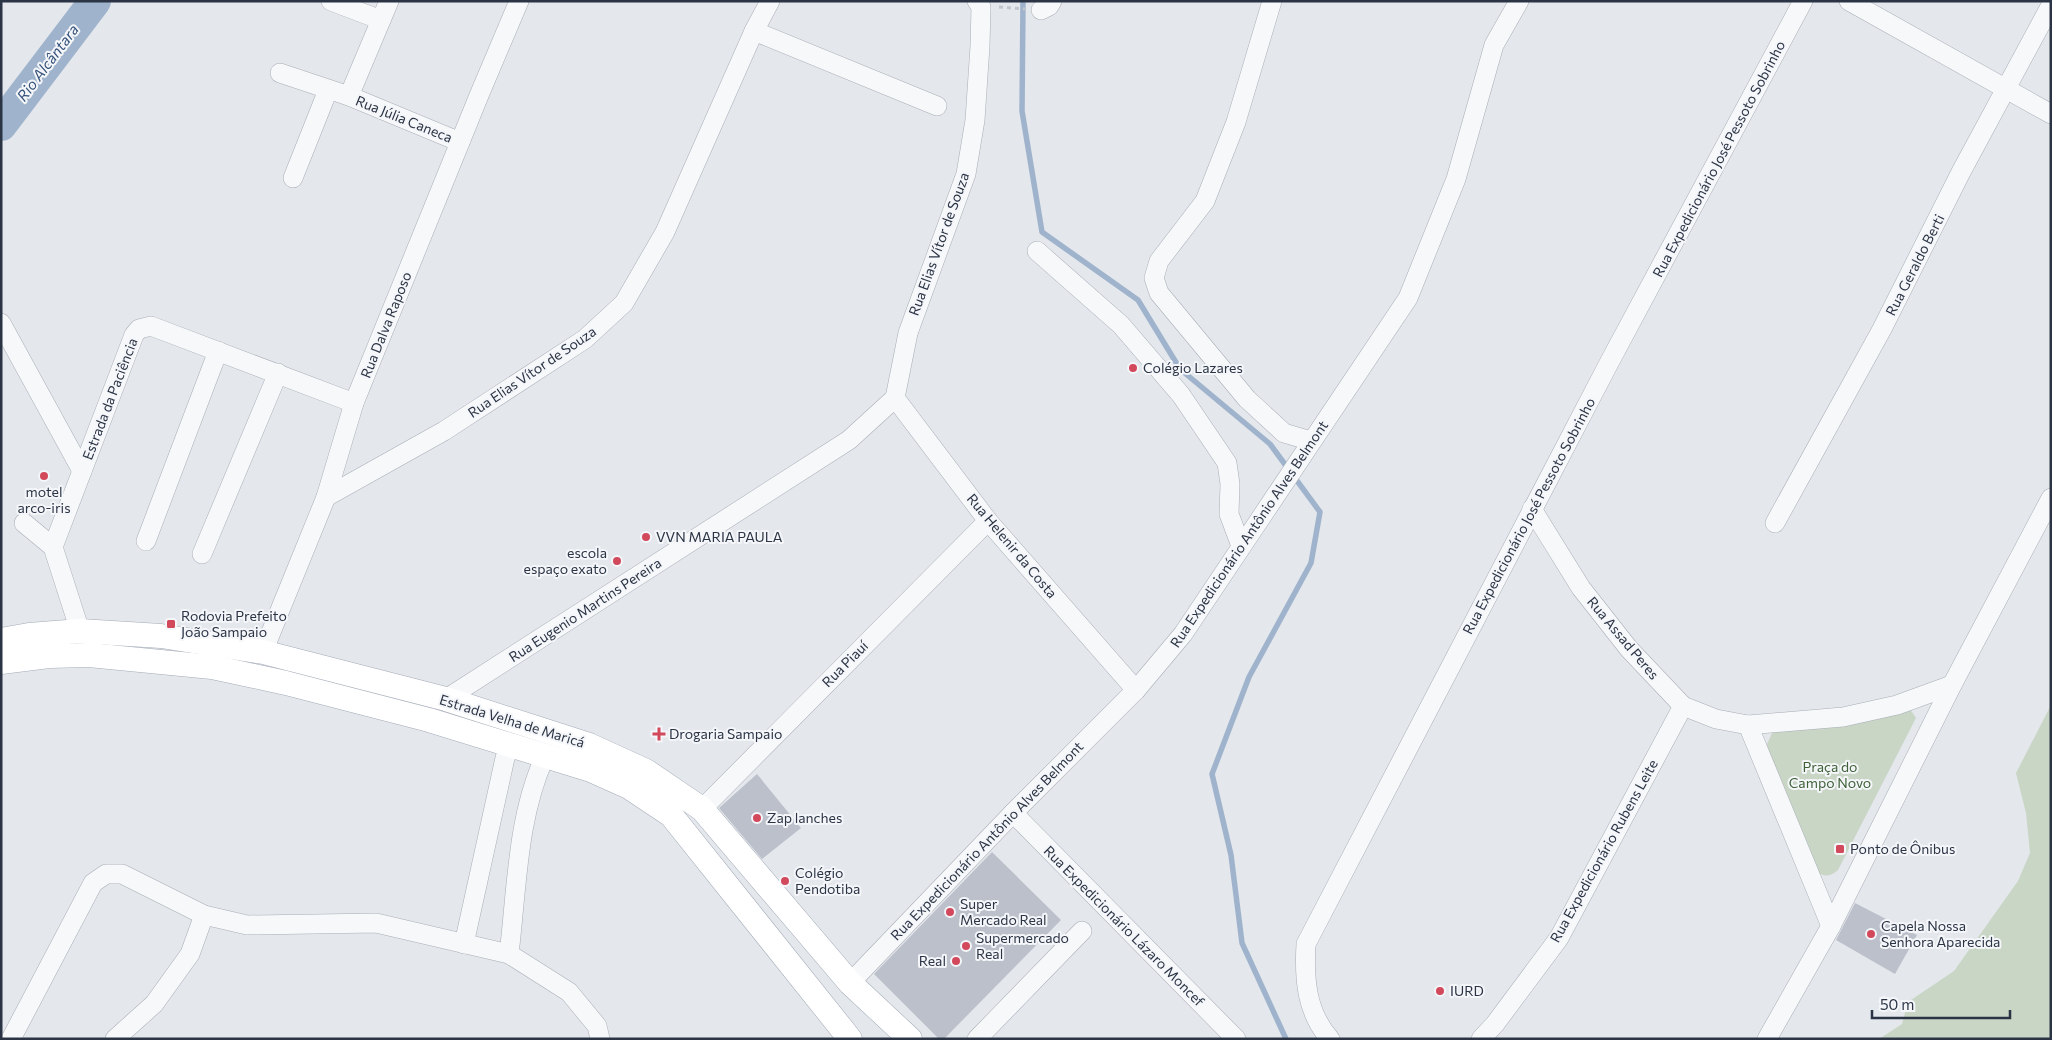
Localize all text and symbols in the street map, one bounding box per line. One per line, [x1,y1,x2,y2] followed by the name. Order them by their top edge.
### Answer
[13,20,82,104] water label: Rio Alcântara
[1649,38,1788,280] street label: Rua Expedicionário José Pessoto Sobrinho
[353,91,455,146] street label: Rua Júlia Caneca
[905,170,972,318] street label: Rua Elias Vítor de Souza
[1882,211,1947,318] street label: Rua Geraldo Berti
[356,269,415,381] street label: Rua Dalva Raposo
[464,322,599,421] street label: Rua Elias Vítor de Souza
[78,335,141,462] street label: Estrada da Paciência
[1143,359,1243,376] place label: Colégio Lazares
[1127,362,1139,374] marker: Colégio Lazares
[1459,395,1598,637] street label: Rua Expedicionário José Pessoto Sobrinho
[1166,417,1331,650] street label: Rua Expedicionário Antônio Alves Belmont
[38,470,50,482] marker: motel arco-iris
[17,483,71,516] place label: motel arco-iris
[964,490,1061,601] street label: Rua Helenir da Costa
[656,528,783,545] place label: VVN MARIA PAULA
[640,531,652,543] marker: VVN MARIA PAULA
[524,544,607,577] place label: escola espaço exato
[505,554,664,665] street label: Rua Eugenio Martins Pereira
[611,555,623,567] marker: escola espaço exato
[1584,593,1663,682] street label: Rua Assad Peres
[181,607,287,640] place label: Rodovia Prefeito João Sampaio
[165,618,177,630] marker: Rodovia Prefeito João Sampaio
[818,637,872,690] street label: Rua Piauí
[437,690,587,751] street label: Estrada Velha de Maricá
[669,725,782,742] place label: Drogaria Sampaio
[653,728,665,740] marker: Drogaria Sampaio
[887,737,1087,944] street label: Rua Expedicionário Antônio Alves Belmont
[1546,756,1661,945] street label: Rua Expedicionário Rubens Leite
[1789,758,1871,791] park label: Praça do Campo Novo
[767,809,842,826] place label: Zap lanches
[751,812,763,824] marker: Zap lanches
[1850,840,1955,857] place label: Ponto de Ônibus
[1041,842,1209,1010] street label: Rua Expedicionário Lázaro Moncef
[1834,843,1846,855] marker: Ponto de Ônibus
[795,864,860,897] place label: Colégio Pendotiba
[779,875,791,887] marker: Colégio Pendotiba
[960,895,1047,928] place label: Super Mercado Real
[944,906,956,918] marker: Super Mercado Real
[1881,917,2000,950] place label: Capela Nossa Senhora Aparecida
[1865,928,1877,940] marker: Capela Nossa Senhora Aparecida
[976,929,1069,962] place label: Supermercado Real
[960,940,972,952] marker: Supermercado Real
[919,952,946,969] place label: Real
[950,955,962,967] marker: Real
[1450,982,1484,999] place label: IURD
[1434,985,1446,997] marker: IURD
[1872,988,2010,1020] scale bar
[1880,995,1914,1013] text: 50 m

